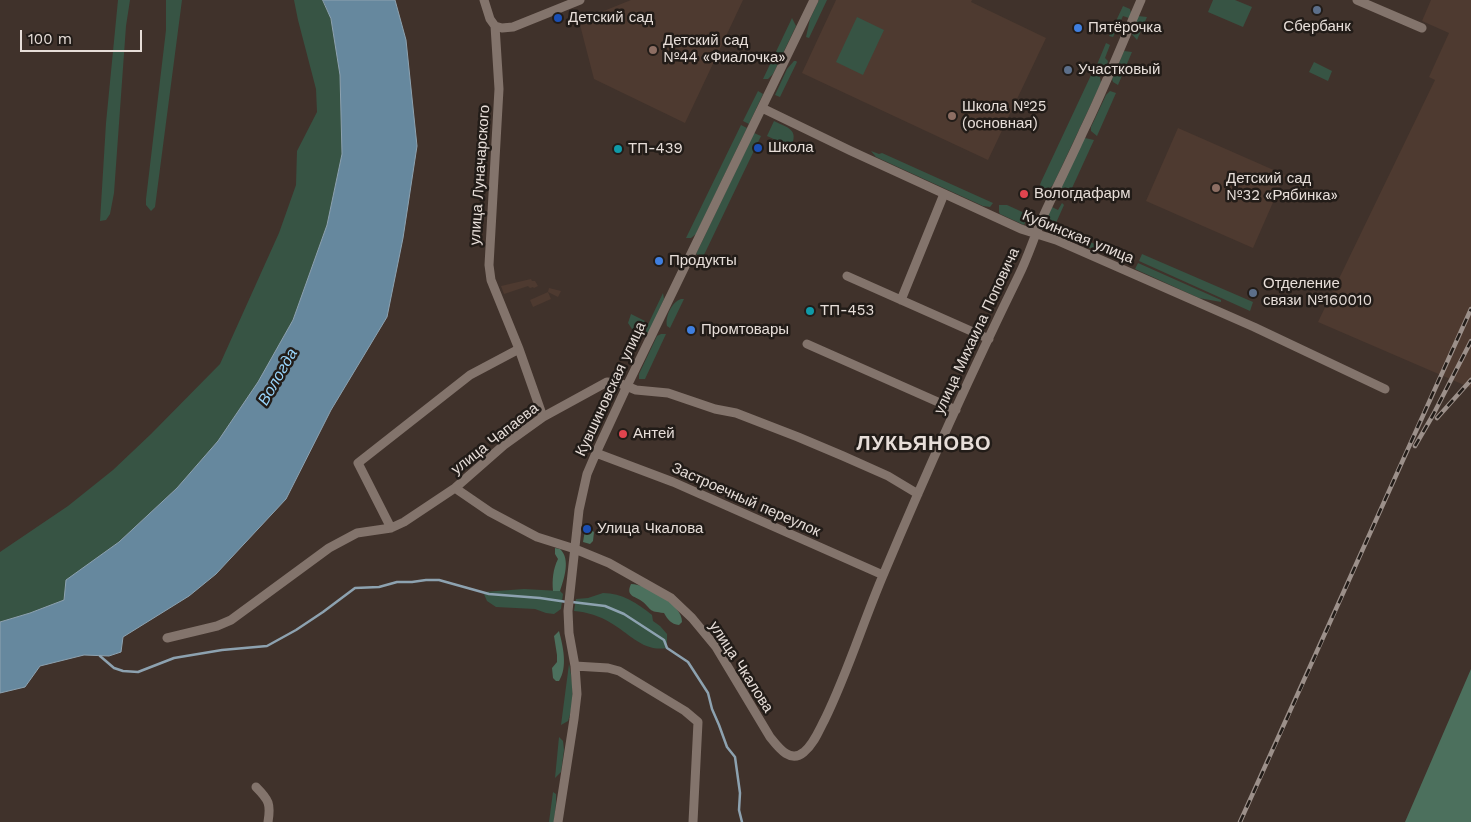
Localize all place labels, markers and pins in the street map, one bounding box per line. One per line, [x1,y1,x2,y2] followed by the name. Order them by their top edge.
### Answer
[1311,4,1323,16] marker: Сбербанк
[568,9,653,27] place label: Детский сад
[552,12,564,24] marker: Детский сад
[1283,18,1351,36] place label: Сбербанк
[1088,19,1162,37] place label: Пятёрочка
[1072,22,1084,34] marker: Пятёрочка
[663,32,786,67] place label: Детский сад №44 «Фиалочка»
[647,44,659,56] marker: Детский сад №44 «Фиалочка»
[1078,61,1160,79] place label: Участковый
[1062,64,1074,76] marker: Участковый
[962,98,1047,133] place label: Школа №25 (основная)
[946,110,958,122] marker: Школа №25 (основная)
[768,139,814,157] place label: Школа
[628,140,683,158] place label: ТП-439
[752,142,764,154] marker: Школа
[612,143,624,155] marker: ТП-439
[1226,170,1338,205] place label: Детский сад №32 «Рябинка»
[1210,182,1222,194] marker: Детский сад №32 «Рябинка»
[1034,185,1131,203] place label: Вологдафарм
[1018,188,1030,200] marker: Вологдафарм
[669,252,737,270] place label: Продукты
[653,255,665,267] marker: Продукты
[1263,275,1372,310] place label: Отделение связи №160010
[1247,287,1259,299] marker: Отделение связи №160010
[820,302,874,320] place label: ТП-453
[804,305,816,317] marker: ТП-453
[701,321,789,339] place label: Промтовары
[685,324,697,336] marker: Промтовары
[633,425,675,443] place label: Антей
[617,428,629,440] marker: Антей
[597,520,703,538] place label: Улица Чкалова
[581,523,593,535] marker: Улица Чкалова

